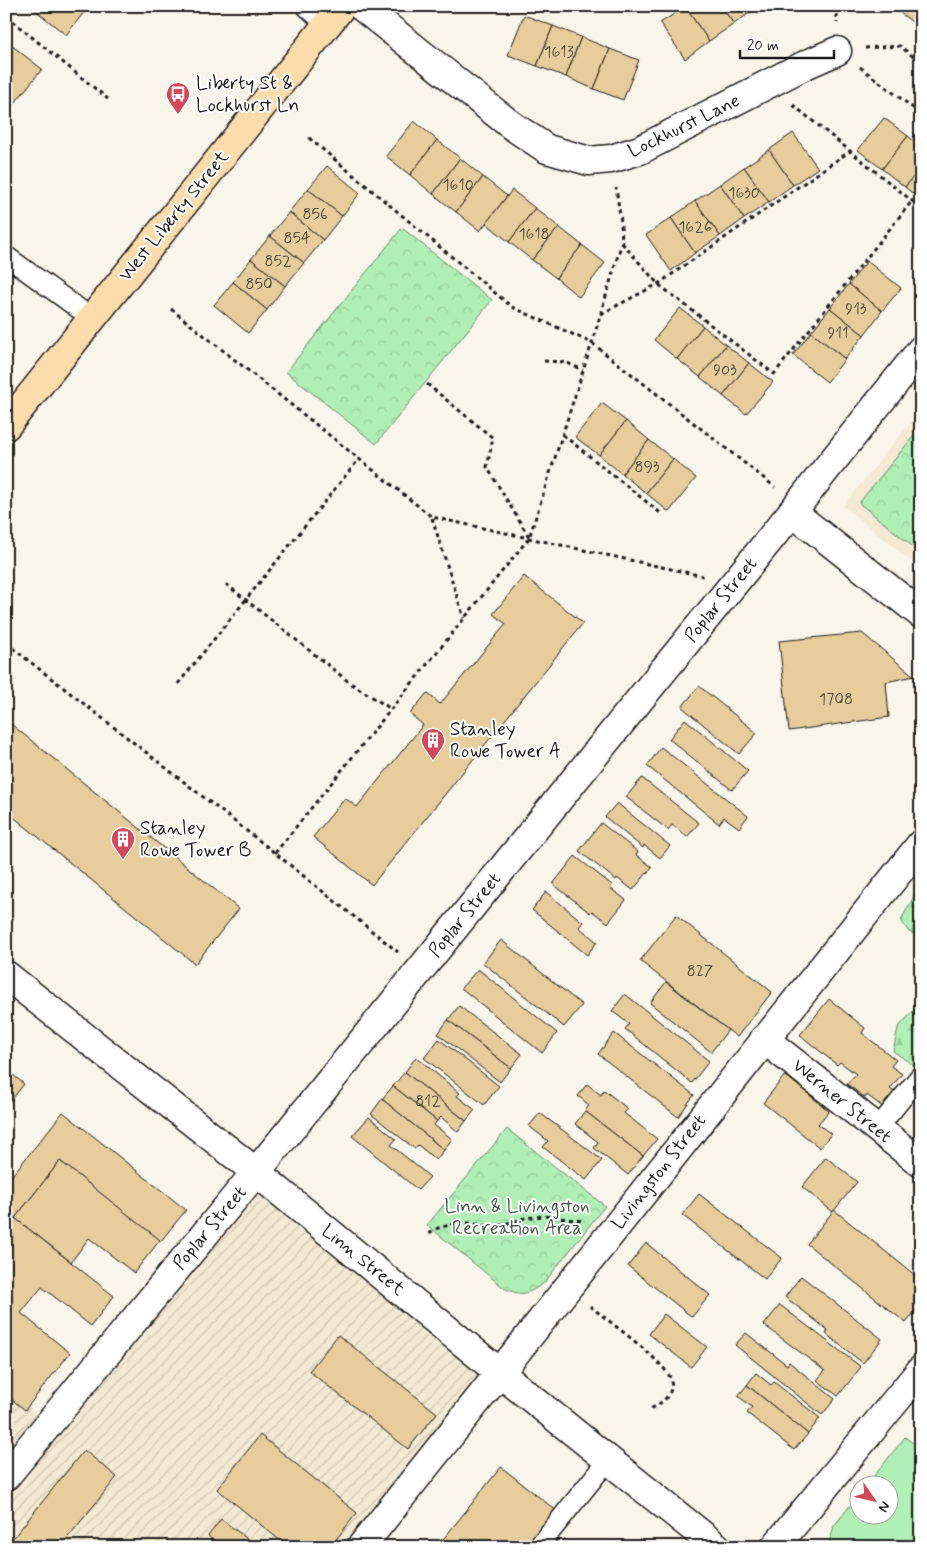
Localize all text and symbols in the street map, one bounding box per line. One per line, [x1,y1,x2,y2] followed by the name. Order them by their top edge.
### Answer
[740,28,833,60] scale bar
[747,36,779,56] text: 20 m
[544,42,574,63] house number: 1613
[196,71,299,118] place label: Liberty St & Lockhurst Ln
[165,81,191,115] bus stop icon: Liberty St & Lockhurst Ln
[624,88,744,164] street label: Lockhurst Lane
[113,145,235,287] street label: West Liberty Street
[442,175,474,196] house number: 1610
[728,183,760,204] house number: 1630
[302,204,328,225] house number: 856
[678,217,712,238] house number: 1626
[518,224,550,245] house number: 1618
[284,228,310,249] house number: 854
[264,251,292,272] house number: 852
[245,274,273,295] house number: 850
[845,299,867,320] house number: 913
[828,323,848,344] house number: 911
[713,360,737,381] house number: 903
[634,457,660,478] house number: 893
[679,552,763,648] street label: Poplar Street
[819,689,853,710] house number: 1708
[450,717,561,764] place label: Stanley Rowe Tower A
[420,727,446,761] building icon: Stanley Rowe Tower A
[140,816,251,863] place label: Stanley Rowe Tower B
[110,826,136,860] building icon: Stanley Rowe Tower B
[423,867,507,963] street label: Poplar Street
[687,961,713,982] house number: 827
[787,1053,897,1149] street label: Werner Street
[415,1091,441,1112] house number: 812
[606,1109,713,1235] street label: Livingston Street
[167,1181,253,1275] street label: Poplar Street
[444,1194,590,1241] park label: Linn & Livingston Recreation Area
[316,1219,410,1301] street label: Linn Street
[850,1476,900,1526] north arrow
[874,1498,894,1516] text: N

